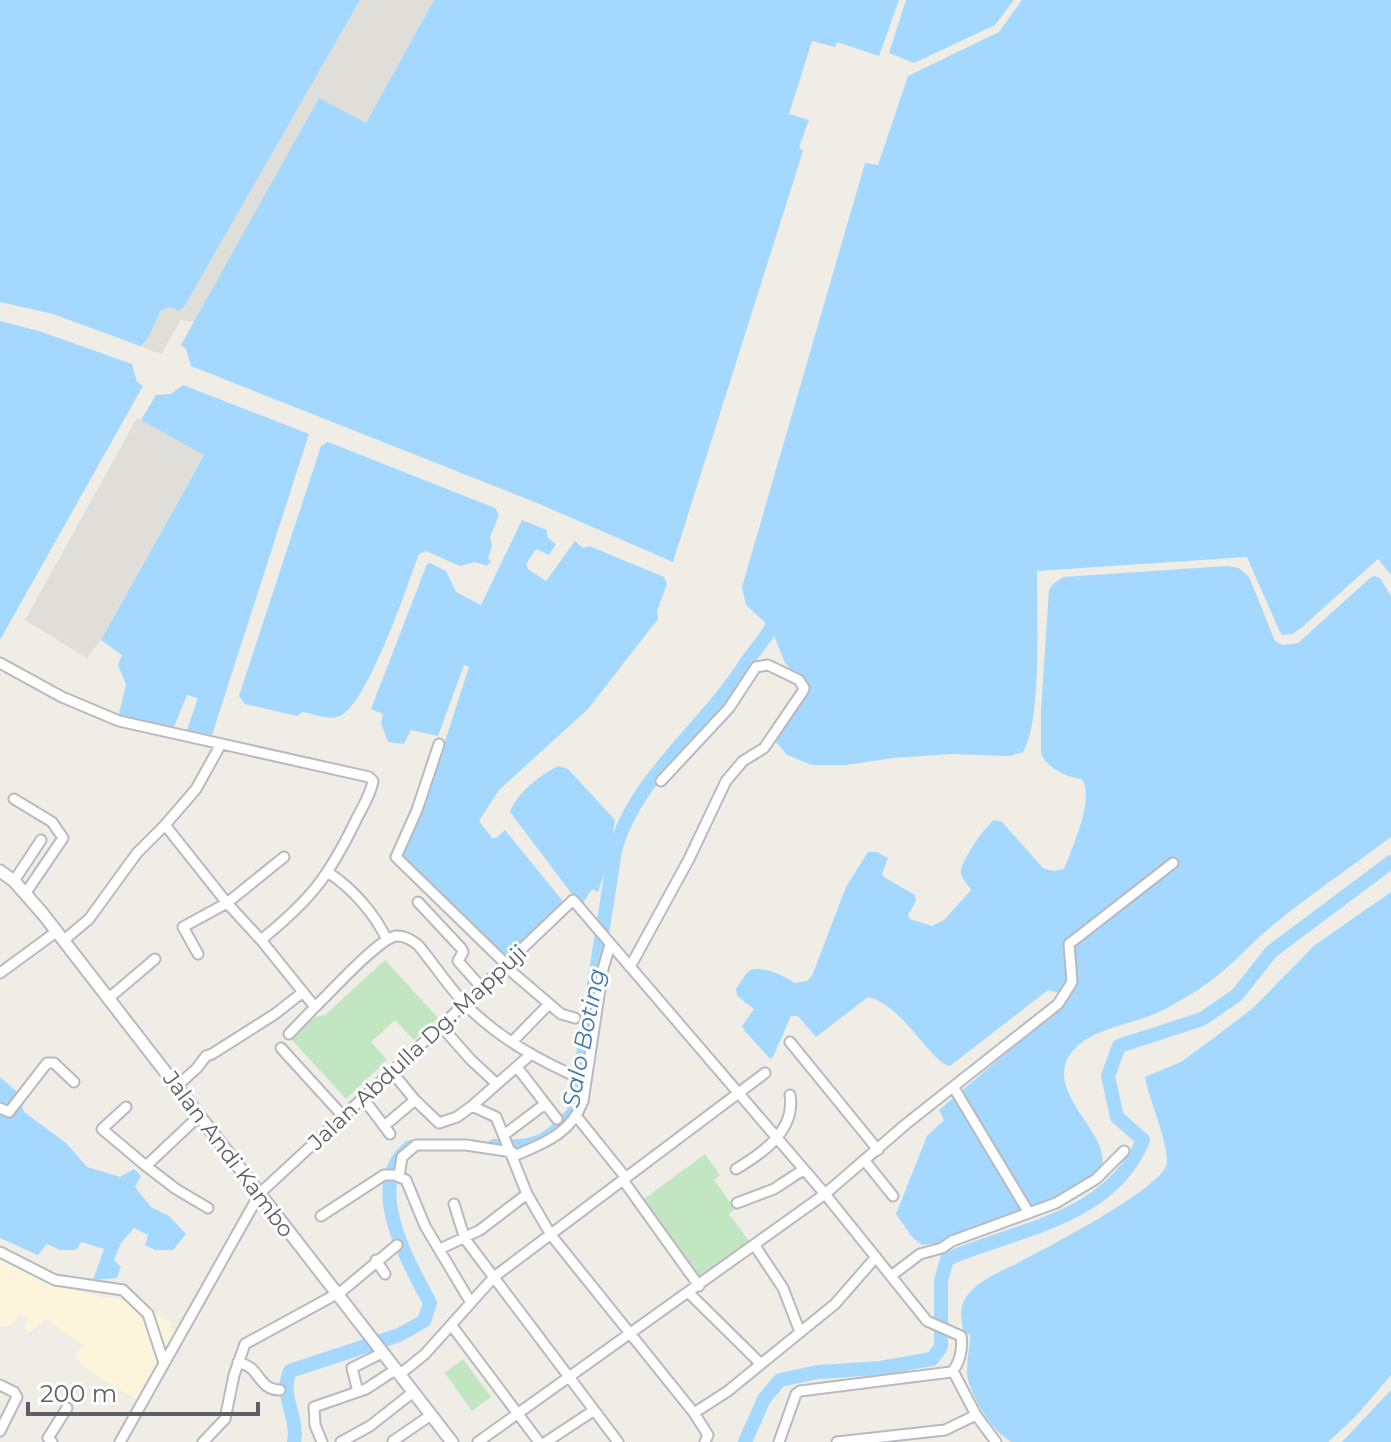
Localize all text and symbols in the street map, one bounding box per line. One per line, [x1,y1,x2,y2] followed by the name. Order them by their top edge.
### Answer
[302,939,532,1156] street label: Jalan Abdulla Dg. Mappuji
[556,966,611,1110] water label: Salo Boting
[157,1065,300,1243] street label: Jalan Andi Kambo
[28,1366,258,1416] scale bar
[40,1379,117,1408] text: 200 m

